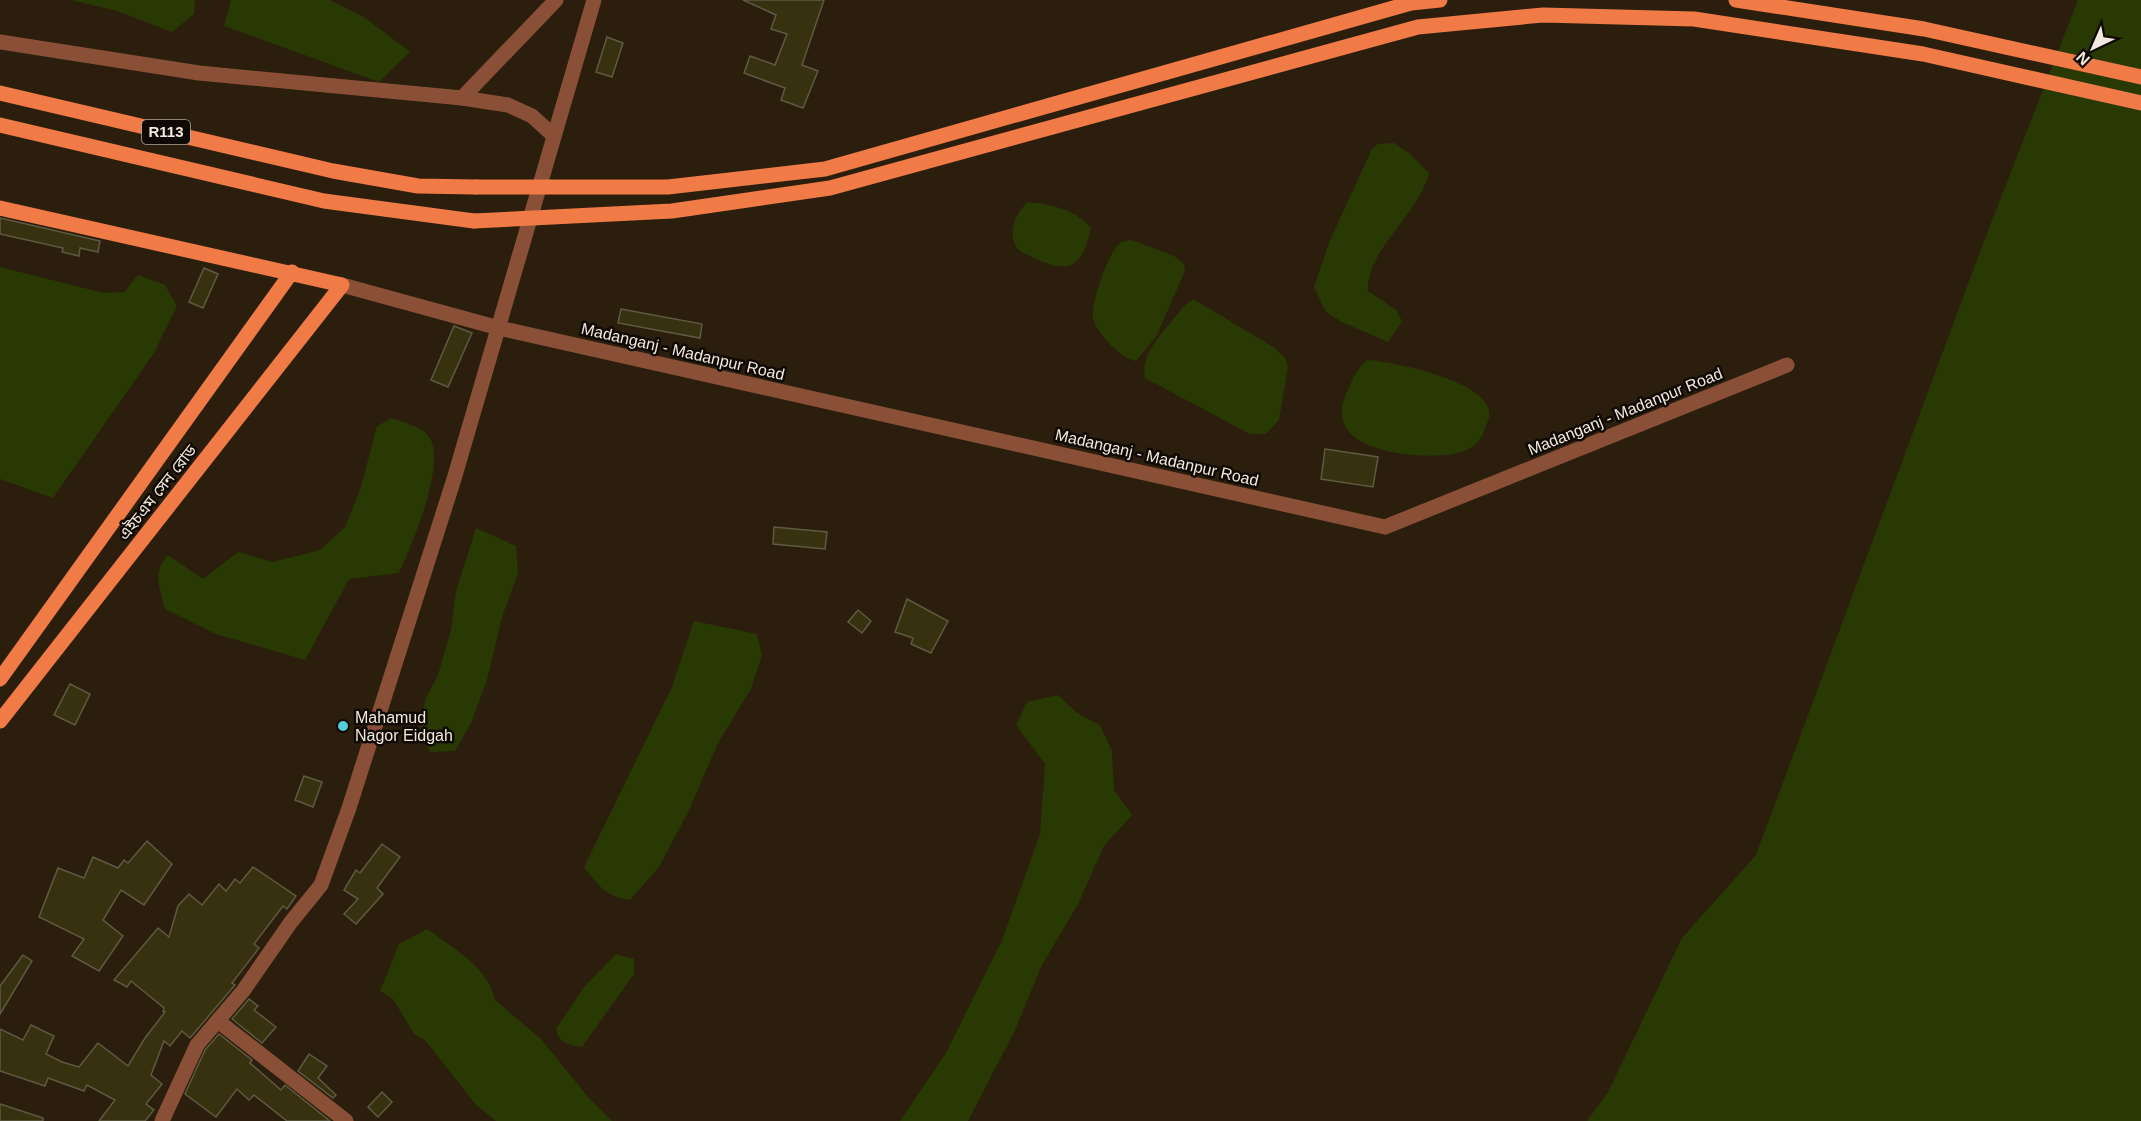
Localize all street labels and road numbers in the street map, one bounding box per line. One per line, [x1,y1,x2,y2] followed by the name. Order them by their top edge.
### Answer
[142,120,190,144] road number: R113
[580,320,786,383] street label: Madanganj - Madanpur Road
[1526,365,1725,458] street label: Madanganj - Madanpur Road
[1054,426,1260,489] street label: Madanganj - Madanpur Road
[114,440,200,543] street label: এইচএম সেন রোড

